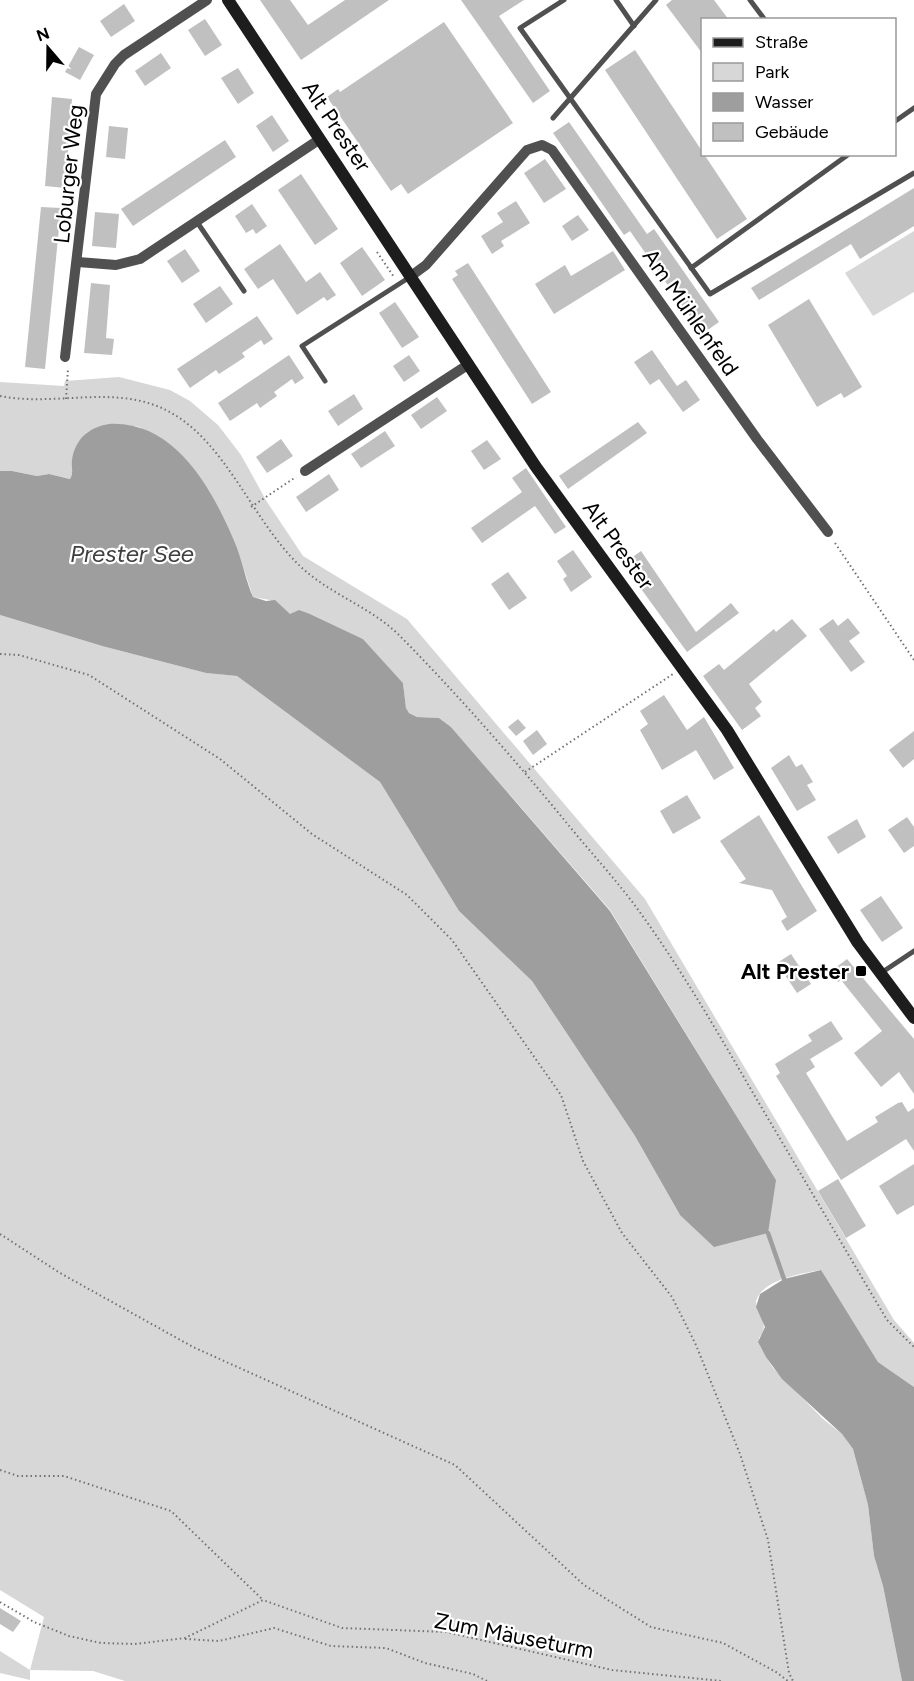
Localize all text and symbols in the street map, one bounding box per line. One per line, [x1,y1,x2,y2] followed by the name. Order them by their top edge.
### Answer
[18,18,78,78] north arrow
[701,18,896,156] legend
[34,23,52,45] text: N
[755,31,808,53] text: Straße
[755,61,790,83] text: Park
[296,76,377,177] street label: Alt Prester
[755,91,813,113] text: Wasser
[48,103,89,245] street label: Loburger Weg
[755,121,829,143] text: Gebäude
[637,243,744,381] street label: Am Mühlenfeld
[577,495,660,596] street label: Alt Prester
[70,539,194,568] water label: Prester See
[741,958,850,985] place label: Alt Prester
[854,964,868,978] marker: Alt Prester
[432,1607,596,1664] street label: Zum Mäuseturm

